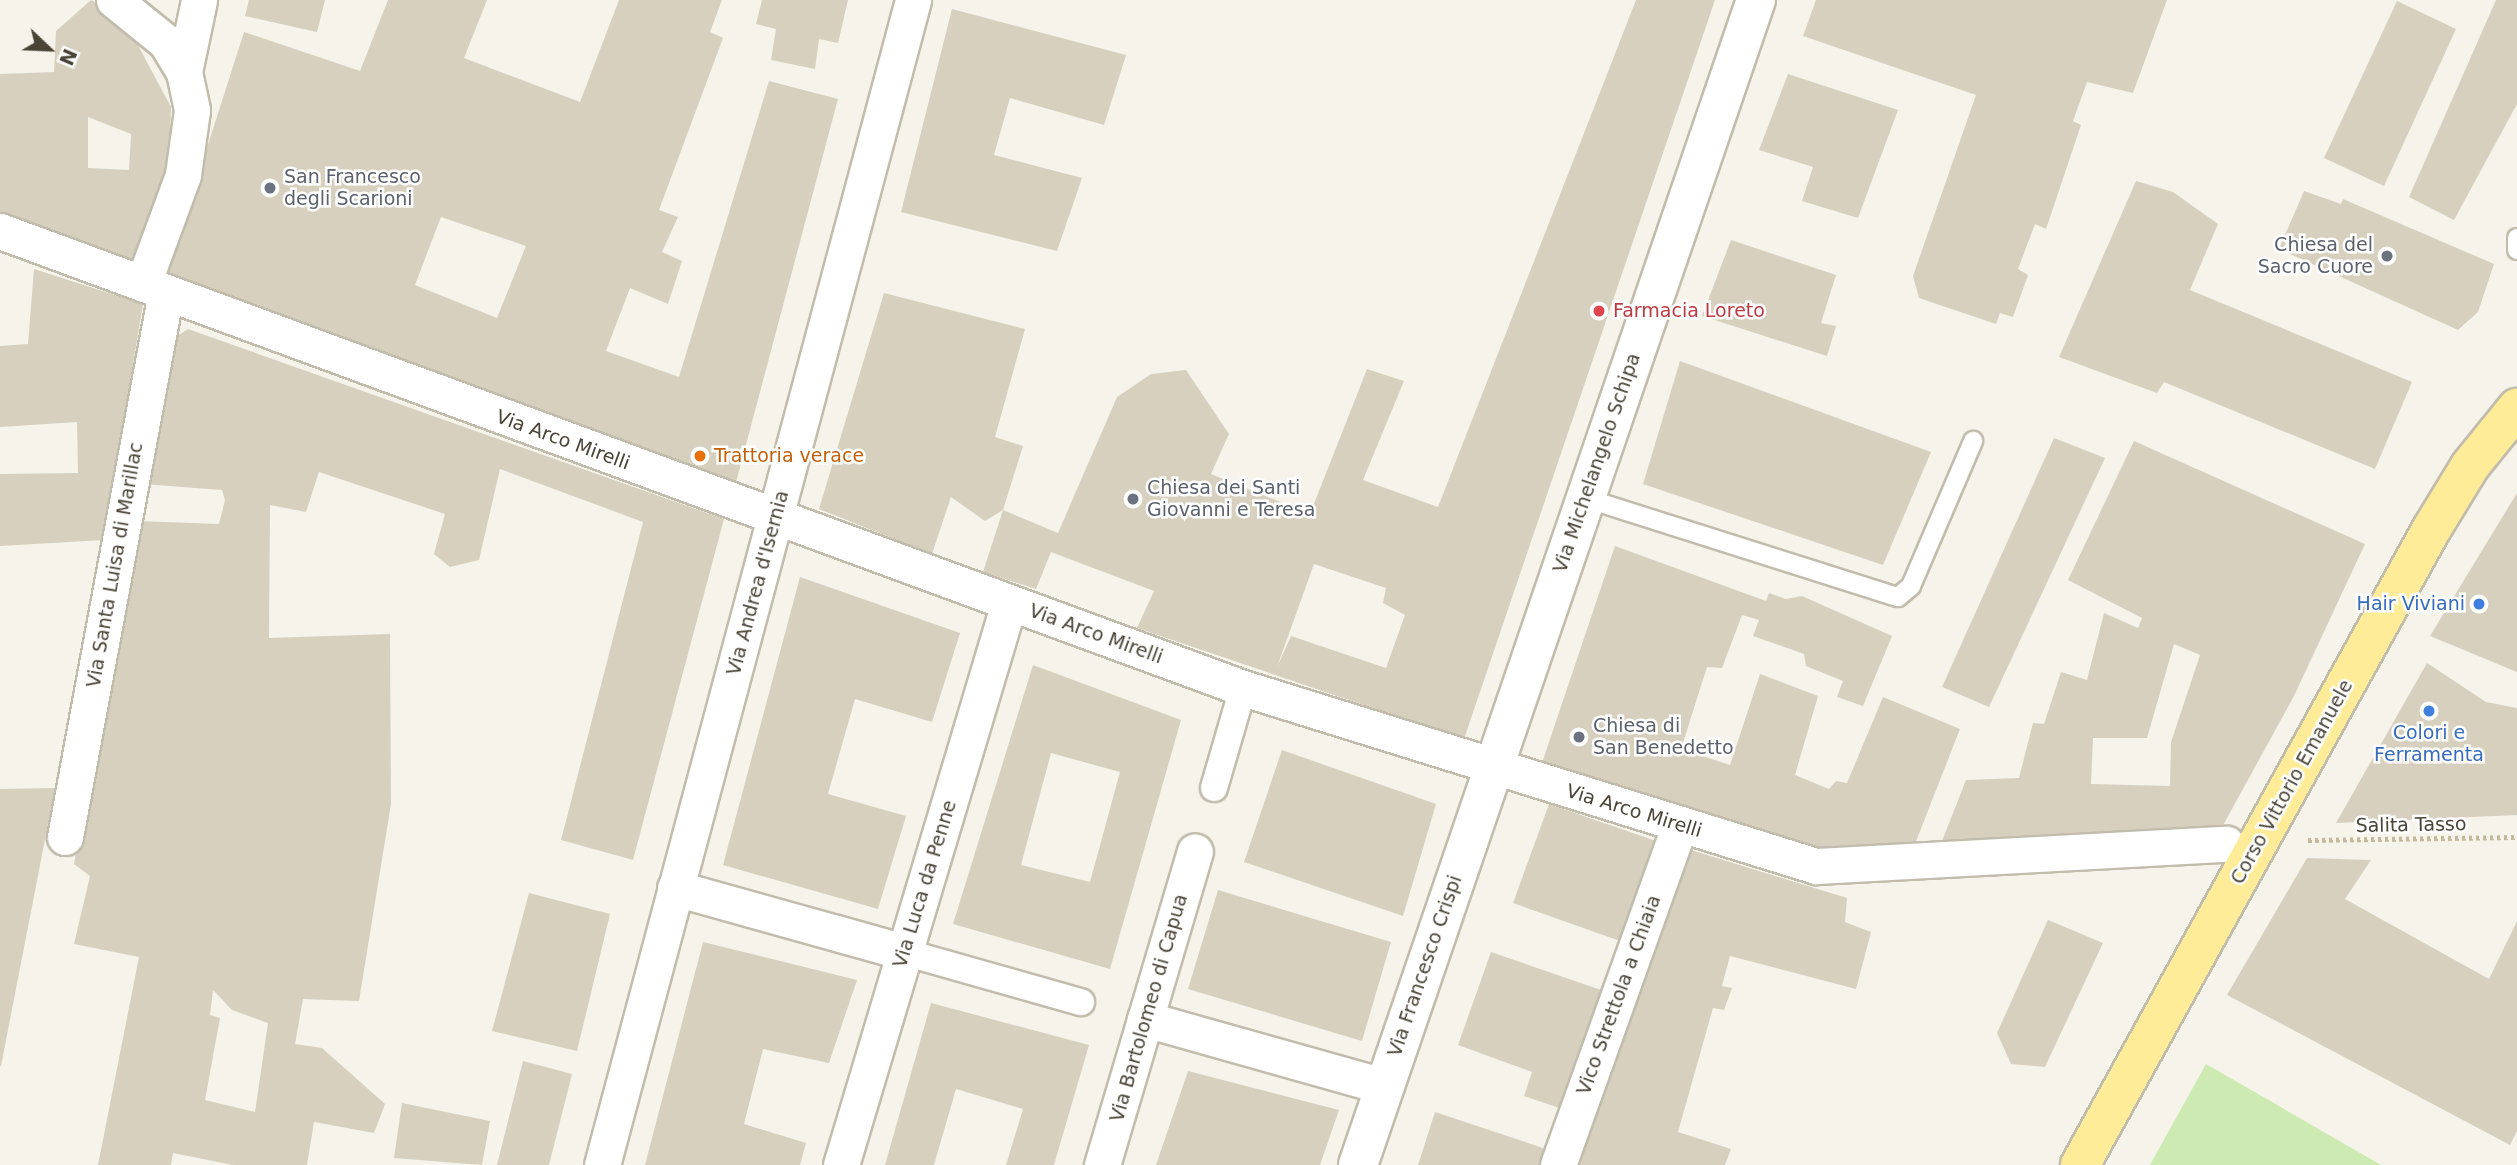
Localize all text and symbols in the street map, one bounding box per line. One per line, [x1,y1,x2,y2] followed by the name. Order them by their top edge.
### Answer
[14,14,84,84] north arrow
[55,46,82,69] text: N
[284,166,421,210] place label: San Francesco degli Scarioni
[262,180,278,196] marker: San Francesco degli Scarioni
[2258,234,2373,278] place label: Chiesa del Sacro Cuore
[2379,248,2395,264] marker: Chiesa del Sacro Cuore
[1613,300,1765,322] place label: Farmacia Loreto
[1591,303,1607,319] marker: Farmacia Loreto
[1549,350,1645,576] street label: Via Michelangelo Schipa
[493,405,633,475] street label: Via Arco Mirelli
[82,441,148,689] street label: Via Santa Luisa di Marillac
[714,445,864,467] place label: Trattoria verace
[692,448,708,464] marker: Trattoria verace
[1147,477,1315,521] place label: Chiesa dei Santi Giovanni e Teresa
[722,488,794,678] street label: Via Andrea d'Isernia
[1125,491,1141,507] marker: Chiesa dei Santi Giovanni e Teresa
[2357,593,2465,615] place label: Hair Viviani
[2471,596,2487,612] marker: Hair Viviani
[1026,599,1166,669] street label: Via Arco Mirelli
[2226,676,2358,888] street label: Corso Vittorio Emanuele
[2421,703,2437,719] marker: Colori e Ferramenta
[1593,715,1734,759] place label: Chiesa di San Benedetto
[2374,722,2484,766] place label: Colori e Ferramenta
[1571,729,1587,745] marker: Chiesa di San Benedetto
[1563,780,1705,842] street label: Via Arco Mirelli
[889,797,961,971] street label: Via Luca da Penne
[2355,813,2467,837] street label: Salita Tasso
[1383,872,1467,1060] street label: Via Francesco Crispi
[1106,891,1192,1125] street label: Via Bartolomeo di Capua
[1572,892,1666,1098] street label: Vico Strettola a Chiaia

